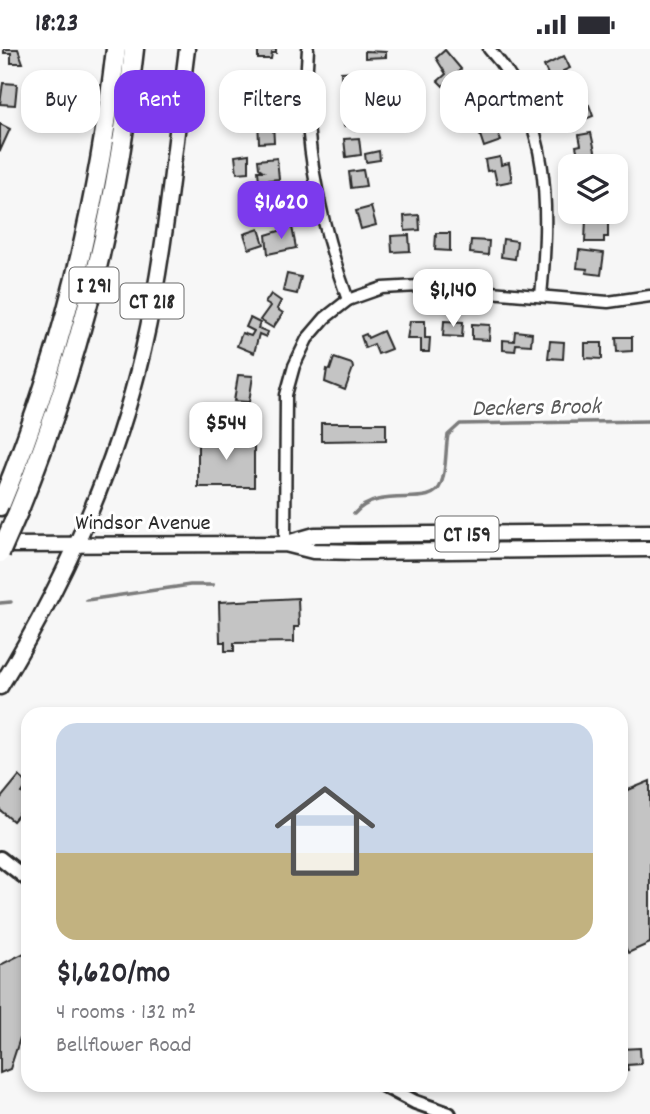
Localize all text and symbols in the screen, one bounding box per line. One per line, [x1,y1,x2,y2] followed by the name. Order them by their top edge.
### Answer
[35,6,78,43] text: 18:23
[21,70,100,133] chip: Buy
[114,70,205,133] chip: Rent
[219,70,326,133] chip: Filters
[340,70,426,133] chip: New
[440,70,588,133] chip: Apartment
[558,154,628,224] map controls
[558,154,628,224] button: layers
[224,181,338,241] pin: $1,620
[254,187,308,220] text: $1,620
[70,267,119,303] road number: I 291
[396,269,510,329] pin: $1,140
[429,275,477,308] text: $1,140
[120,283,184,319] road number: CT 218
[471,391,603,427] water label: Deckers Brook
[185,403,267,462] pin: $544
[205,408,247,441] text: $544
[75,508,211,541] street label: Windsor Avenue
[435,517,498,552] road number: CT 159
[262,768,388,894] icon: home
[56,954,170,997] text: $1,620/mo
[56,997,196,1030] text: 4 rooms · 132 m²
[56,1030,191,1063] text: Bellflower Road

